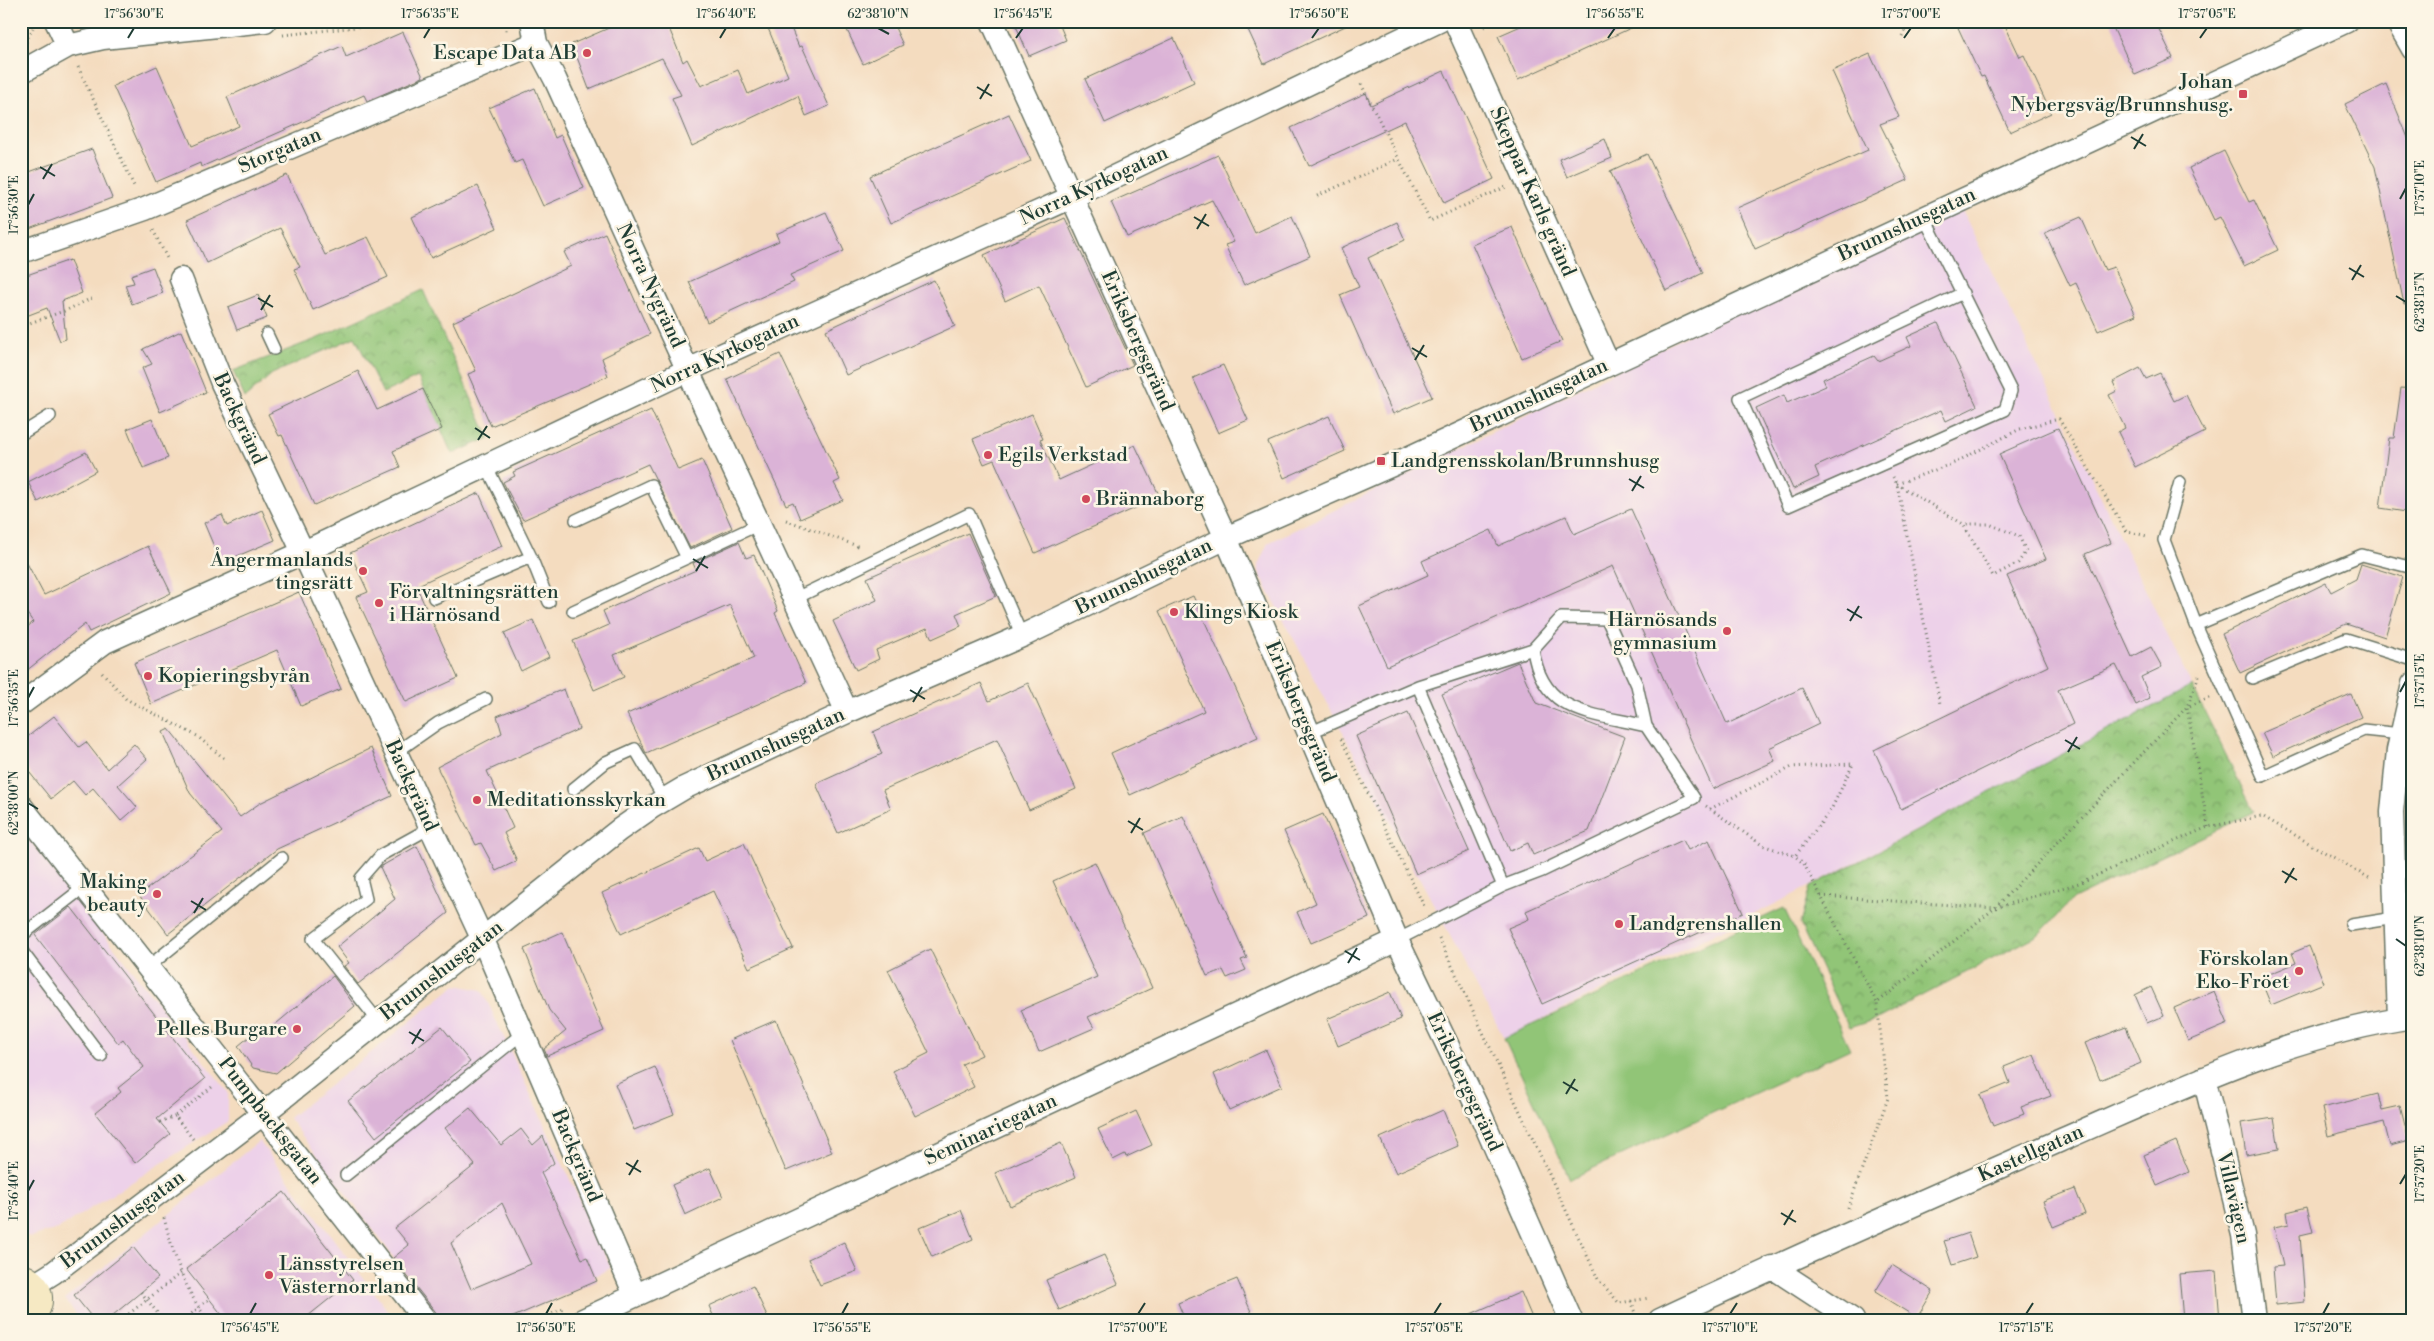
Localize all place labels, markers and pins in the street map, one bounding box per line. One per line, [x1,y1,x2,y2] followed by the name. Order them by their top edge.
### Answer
[433,41,577,66] place label: Escape Data AB
[581,47,593,59] marker: Escape Data AB
[2011,70,2233,118] place label: Johan Nybergsväg/Brunnshusg.
[2237,88,2249,100] marker: Johan Nybergsväg/Brunnshusg.
[998,443,1128,468] place label: Egils Verkstad
[982,449,994,461] marker: Egils Verkstad
[1391,449,1660,474] place label: Landgrensskolan/Brunnshusg
[1375,455,1387,467] marker: Landgrensskolan/Brunnshusg
[1095,487,1205,512] place label: Brännaborg
[1080,493,1092,505] marker: Brännaborg
[209,547,353,596] place label: Ångermanlands tingsrätt
[357,565,369,577] marker: Ångermanlands tingsrätt
[389,580,559,628] place label: Förvaltningsrätten i Härnösand
[373,597,385,609] marker: Förvaltningsrätten i Härnösand
[1184,600,1299,625] place label: Klings Kiosk
[1168,606,1180,618] marker: Klings Kiosk
[1608,608,1717,656] place label: Härnösands gymnasium
[1721,625,1733,637] marker: Härnösands gymnasium
[158,664,310,689] place label: Kopieringsbyrån
[142,670,154,682] marker: Kopieringsbyrån
[487,788,666,813] place label: Meditationsskyrkan
[471,794,483,806] marker: Meditationsskyrkan
[80,870,148,918] place label: Making beauty
[151,888,163,900] marker: Making beauty
[1629,912,1782,937] place label: Landgrenshallen
[1613,918,1625,930] marker: Landgrenshallen
[2196,947,2289,995] place label: Förskolan Eko-Fröet
[2293,965,2305,977] marker: Förskolan Eko-Fröet
[157,1017,287,1042] place label: Pelles Burgare
[291,1023,303,1035] marker: Pelles Burgare
[278,1252,417,1300] place label: Länsstyrelsen Västernorrland
[263,1269,275,1281] marker: Länsstyrelsen Västernorrland

